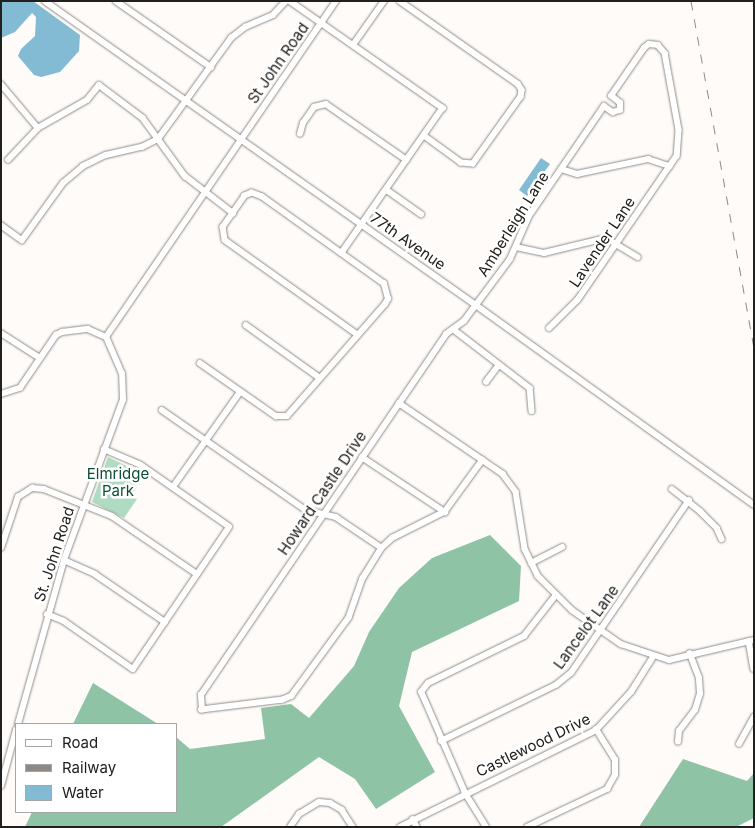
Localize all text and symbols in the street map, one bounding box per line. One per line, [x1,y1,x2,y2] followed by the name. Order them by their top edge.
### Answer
[244,19,312,107] street label: St John Road
[474,168,552,280] street label: Amberleigh Lane
[565,194,639,290] street label: Lavender Lane
[367,208,449,274] street label: 77th Avenue
[274,428,370,558] street label: Howard Castle Drive
[87,464,149,499] park label: Elmridge Park
[30,504,78,604] street label: St. John Road
[550,582,622,672] street label: Lancelot Lane
[473,710,593,780] street label: Castlewood Drive
[15,723,178,813] legend
[62,733,98,752] text: Road
[62,758,116,777] text: Railway
[62,783,104,802] text: Water

